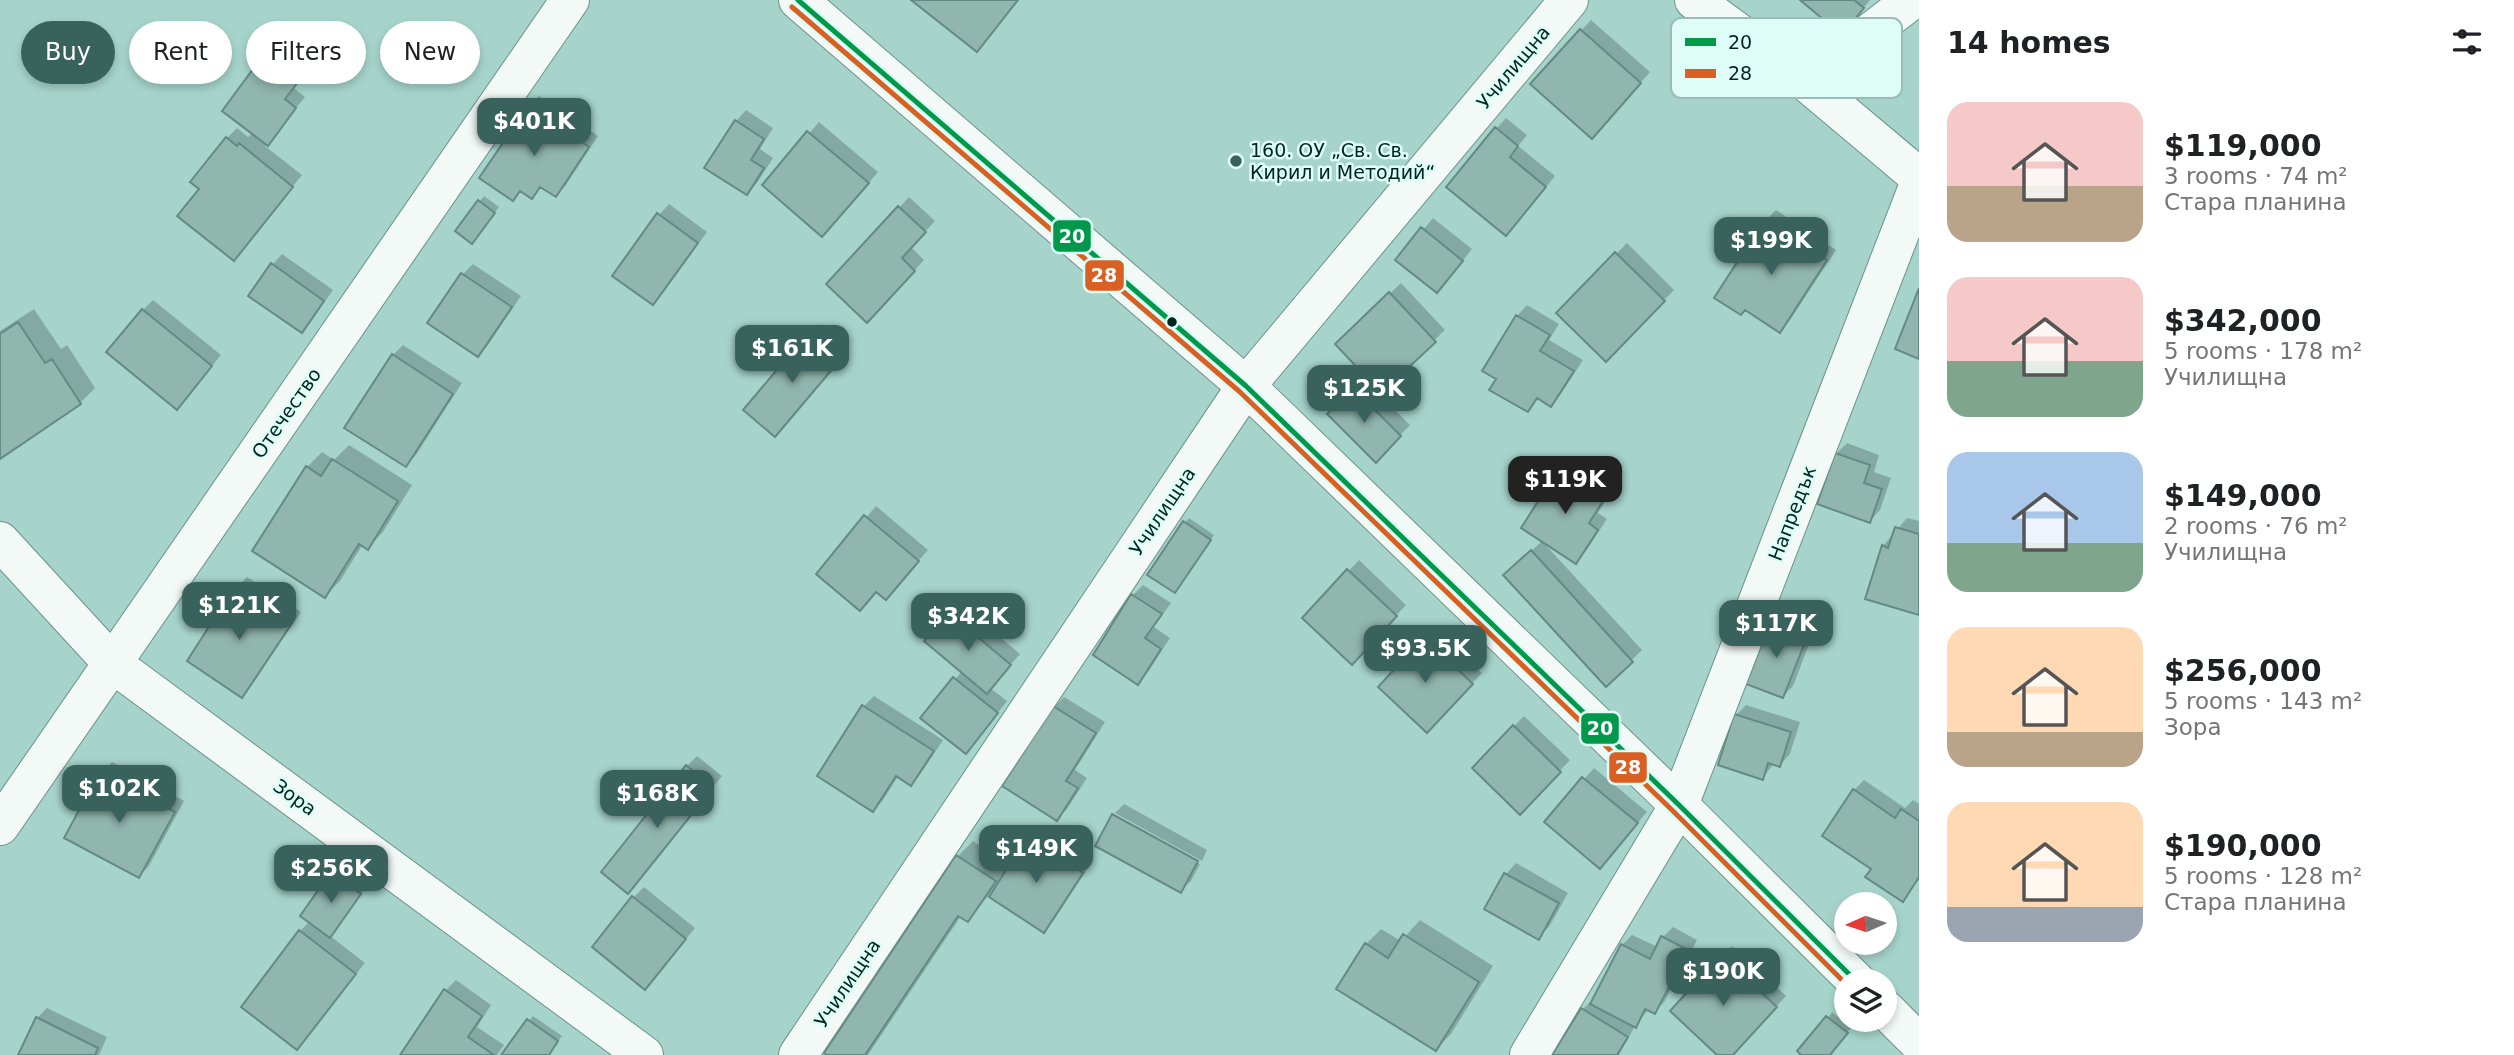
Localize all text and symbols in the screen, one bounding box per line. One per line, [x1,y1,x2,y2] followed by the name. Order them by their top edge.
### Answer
[1671,18,1902,98] legend
[21,21,115,84] chip: Buy
[129,21,232,84] chip: Rent
[246,21,366,84] chip: Filters
[380,21,480,84] chip: New
[1472,21,1554,113] street label: Училищна
[2448,23,2486,61] icon: filters
[1947,25,2111,60] text: 14 homes
[1728,31,1752,53] text: 20
[1728,62,1752,84] text: 28
[485,99,583,158] pin: $401K
[493,108,575,134] text: $401K
[2164,128,2322,163] text: $119,000
[2003,130,2087,214] icon: home
[1250,139,1435,183] place label: 160. ОУ „Св. Св. Кирил и Методий“
[1228,153,1244,169] marker: 160. ОУ „Св. Св. Кирил и Методий“
[2164,163,2348,189] text: 3 rooms · 74 m²
[2164,189,2347,215] text: Стара планина
[1722,218,1820,277] pin: $199K
[1052,219,1092,253] line badge: 20
[1059,225,1085,247] text: 20
[1730,227,1812,253] text: $199K
[1084,259,1125,292] line badge: 28
[1091,264,1117,286] text: 28
[2164,303,2322,338] text: $342,000
[2003,305,2087,389] icon: home
[1165,315,1179,329] unlabelled marker
[743,326,841,385] pin: $161K
[751,335,833,361] text: $161K
[2164,338,2362,364] text: 5 rooms · 178 m²
[247,364,325,462] street label: Отечество
[2164,364,2287,390] text: Училищна
[1315,366,1413,425] pin: $125K
[1323,375,1405,401] text: $125K
[1516,456,1614,516] pin: $119K
[1764,462,1820,564] street label: Напредък
[1124,463,1200,559] street label: Училищна
[1524,466,1606,492] text: $119K
[2164,478,2322,513] text: $149,000
[2003,480,2087,564] icon: home
[2164,513,2348,539] text: 2 rooms · 76 m²
[2164,539,2287,565] text: Училищна
[190,582,288,642] pin: $121K
[198,592,280,618] text: $121K
[919,594,1017,653] pin: $342K
[1727,600,1825,660] pin: $117K
[927,603,1009,629] text: $342K
[1735,610,1817,636] text: $117K
[1368,626,1482,685] pin: $93.5K
[1380,635,1470,661] text: $93.5K
[2164,653,2322,688] text: $256,000
[2003,655,2087,739] icon: home
[2164,688,2362,714] text: 5 rooms · 143 m²
[1580,712,1620,745] line badge: 20
[2164,714,2222,740] text: Зора
[1587,717,1613,739] text: 20
[1608,751,1648,784] line badge: 28
[1615,756,1641,778] text: 28
[70,766,168,825] pin: $102K
[608,770,706,830] pin: $168K
[269,774,321,820] street label: Зора
[78,775,160,801] text: $102K
[616,780,698,806] text: $168K
[987,826,1085,885] pin: $149K
[2164,828,2322,863] text: $190,000
[2003,830,2087,914] icon: home
[995,835,1077,861] text: $149K
[282,846,380,905] pin: $256K
[290,855,372,881] text: $256K
[2164,863,2362,889] text: 5 rooms · 128 m²
[2164,889,2347,915] text: Стара планина
[1834,892,1897,956] north arrow
[1834,892,1897,1032] map controls
[809,935,885,1031] street label: Училищна
[1674,948,1772,1008] pin: $190K
[1682,958,1764,984] text: $190K
[1834,969,1897,1032] button: layers

